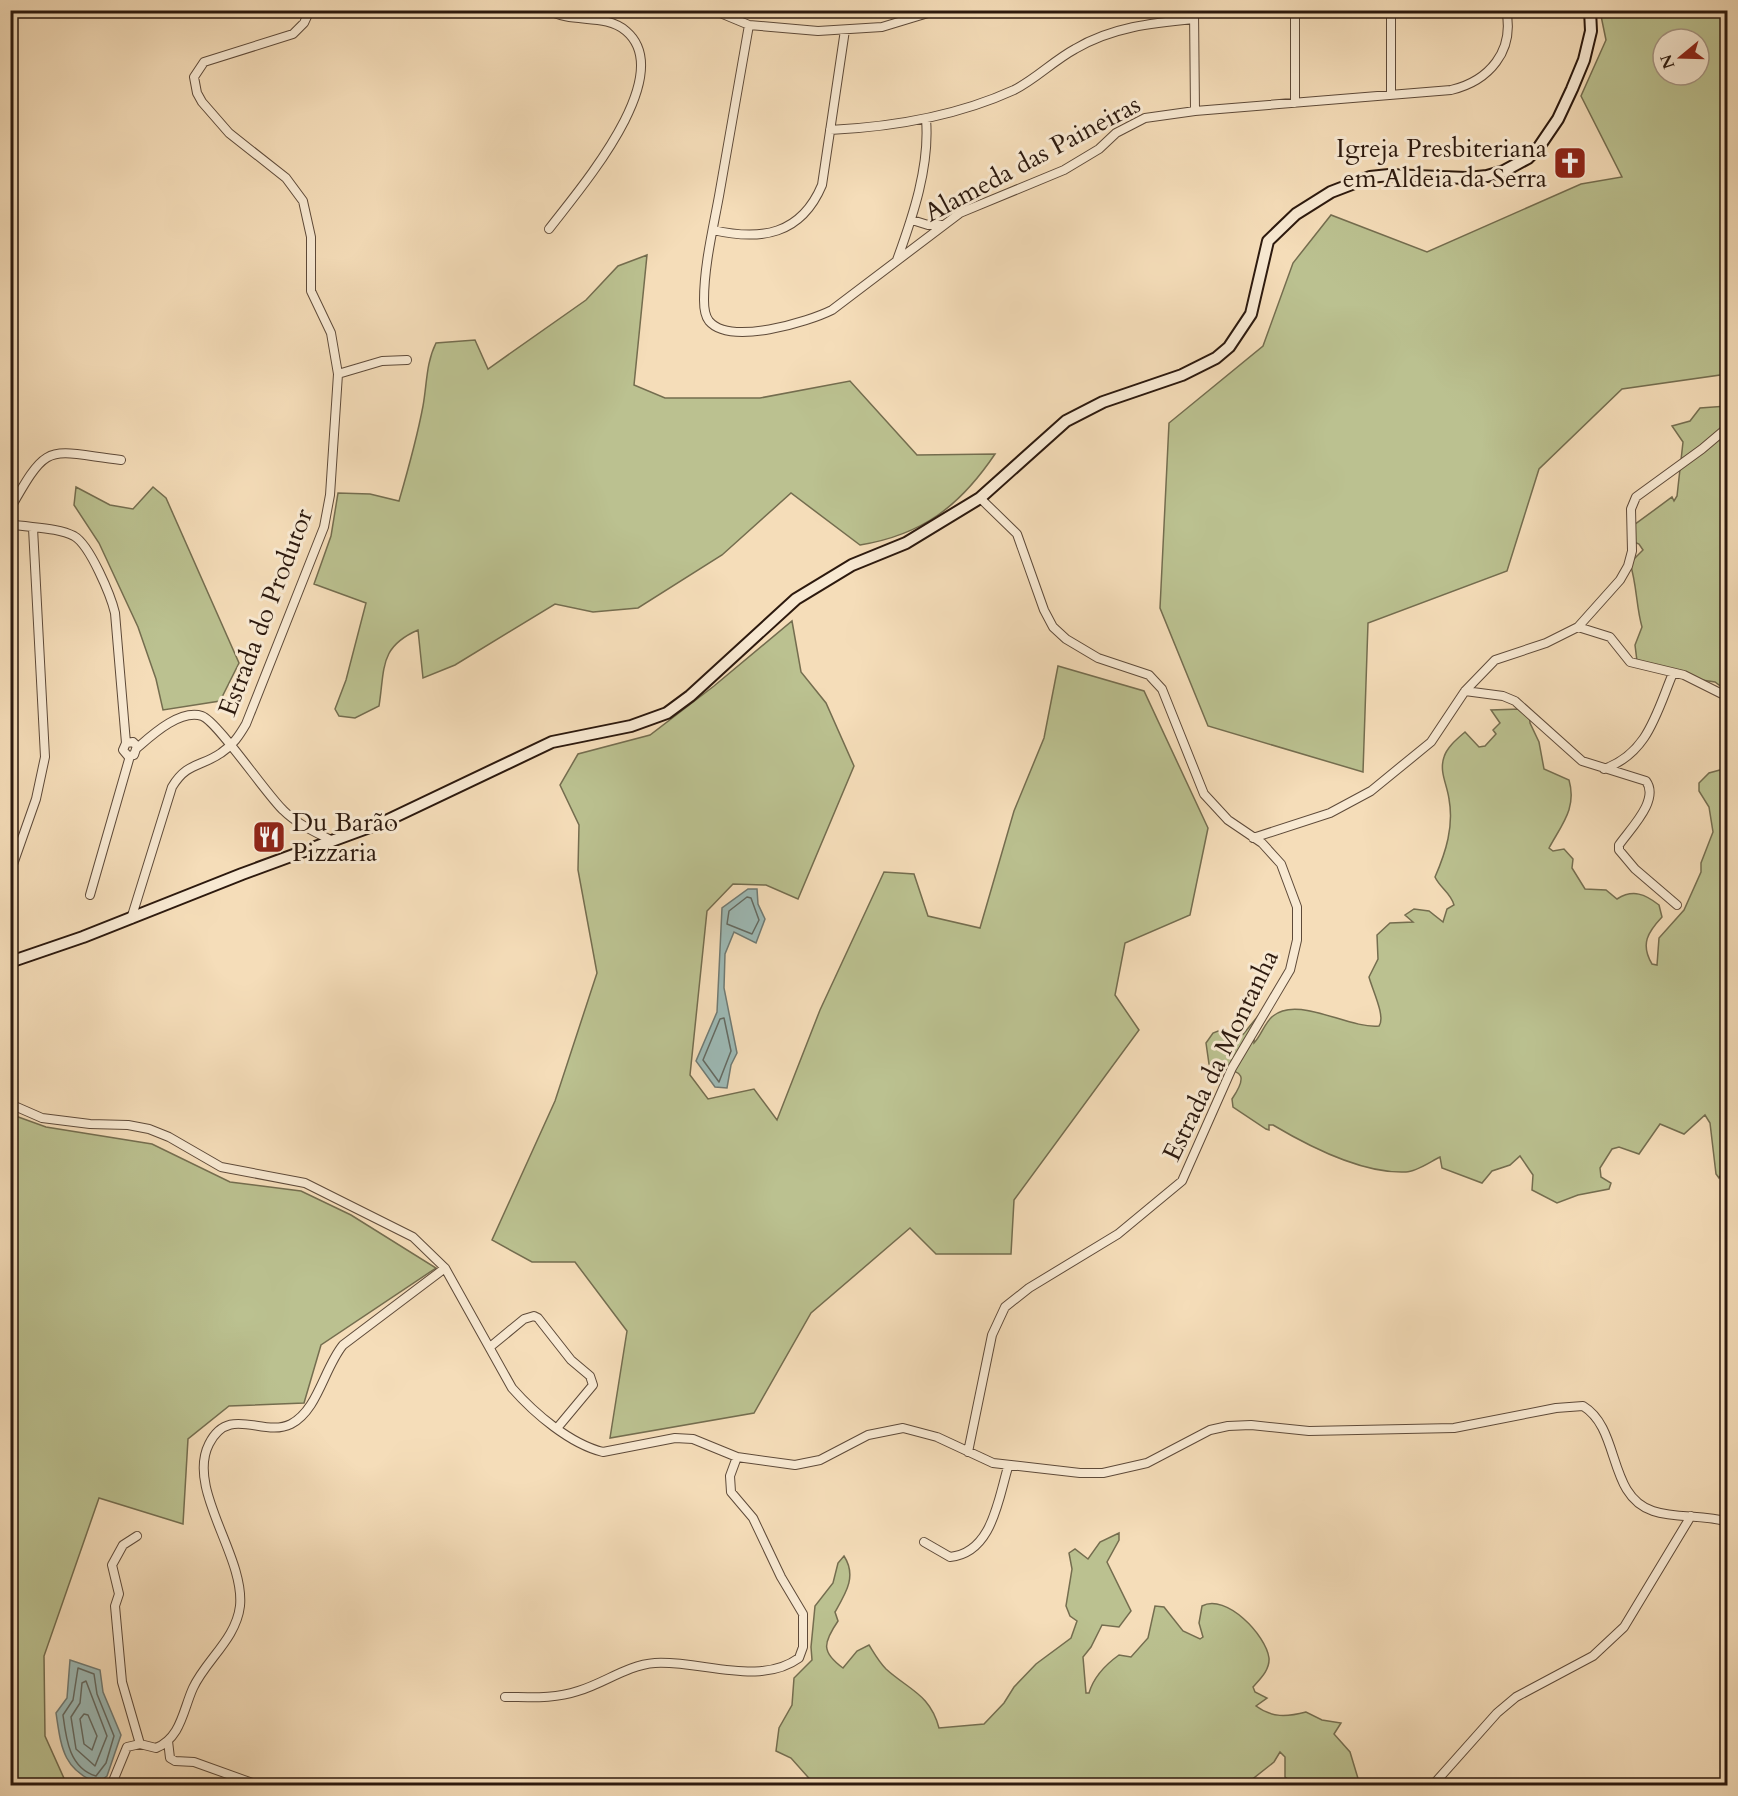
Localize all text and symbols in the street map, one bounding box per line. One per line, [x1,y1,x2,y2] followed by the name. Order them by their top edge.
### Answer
[1651,27,1711,87] north arrow
[1655,51,1680,72] text: N
[918,87,1146,230] street label: Alameda das Paineiras
[1336,131,1547,196] place label: Igreja Presbiteriana em Aldeia da Serra
[1552,145,1588,181] church icon: Igreja Presbiteriana em Aldeia da Serra
[210,503,321,721] street label: Estrada do Produtor
[292,805,398,870] place label: Du Barão Pizzaria
[251,819,287,855] restaurant icon: Du Barão Pizzaria
[1154,944,1287,1167] street label: Estrada da Montanha

